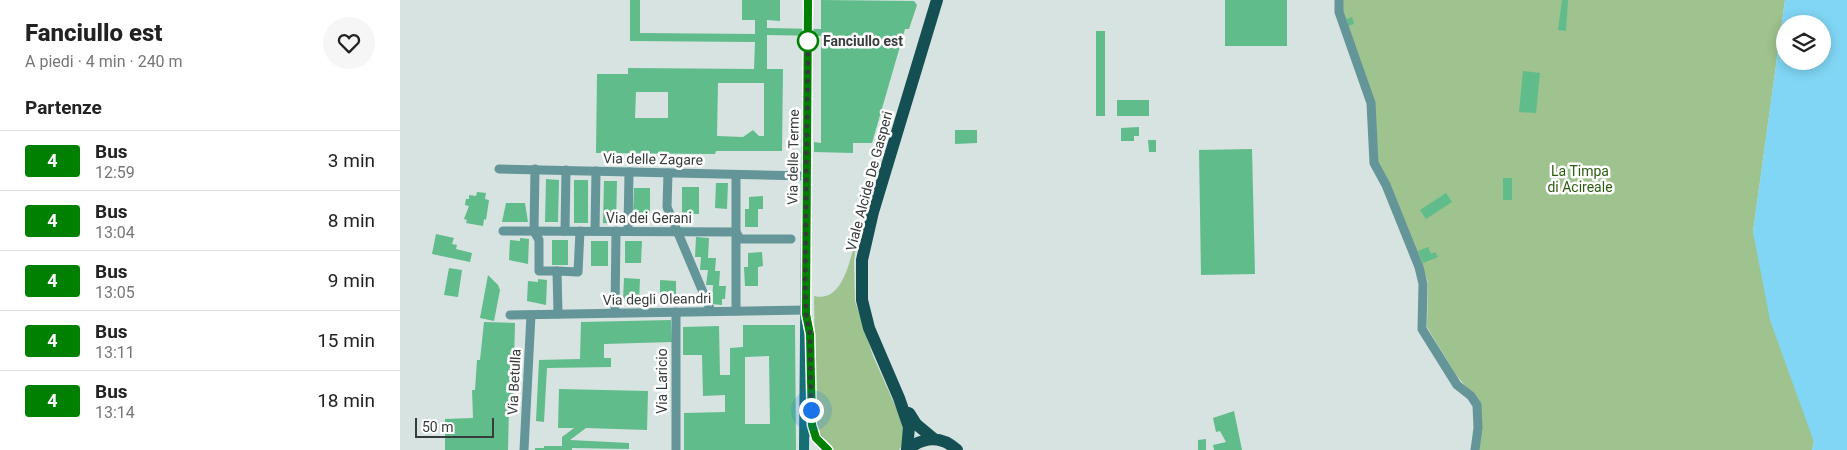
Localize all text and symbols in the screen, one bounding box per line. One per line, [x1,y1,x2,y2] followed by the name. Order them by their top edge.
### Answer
[1776,15,1831,70] map controls
[1776,15,1831,70] button: layers
[323,17,375,69] button: heart
[25,19,163,47] text: Fanciullo est
[797,30,819,52] marker: Fanciullo est
[823,33,903,49] place label: Fanciullo est
[25,52,183,71] text: A piedi · 4 min · 240 m
[25,96,102,119] text: Partenze
[784,109,802,205] street label: Via delle Terme
[843,109,895,253] street label: Viale Alcide De Gasperi
[95,140,128,163] text: Bus
[328,149,375,172] text: 3 min
[47,150,58,171] text: 4
[603,150,703,168] street label: Via delle Zagare
[95,163,135,182] text: 12:59
[1547,163,1613,195] park label: La Timpa di Acireale
[95,200,128,223] text: Bus
[328,209,375,232] text: 8 min
[47,210,58,231] text: 4
[606,210,692,226] street label: Via dei Gerani
[95,223,135,242] text: 13:04
[95,260,128,283] text: Bus
[328,269,375,292] text: 9 min
[47,270,58,291] text: 4
[95,283,135,302] text: 13:05
[603,290,711,308] street label: Via degli Oleandri
[95,320,128,343] text: Bus
[317,329,375,352] text: 15 min
[47,330,58,351] text: 4
[95,343,135,362] text: 13:11
[504,348,524,416] street label: Via Betulla
[654,348,670,414] street label: Via Laricio
[95,380,128,403] text: Bus
[317,389,375,412] text: 18 min
[47,390,58,411] text: 4
[799,398,824,423] your location
[95,403,135,422] text: 13:14
[415,415,494,438] scale bar
[422,419,454,435] text: 50 m

